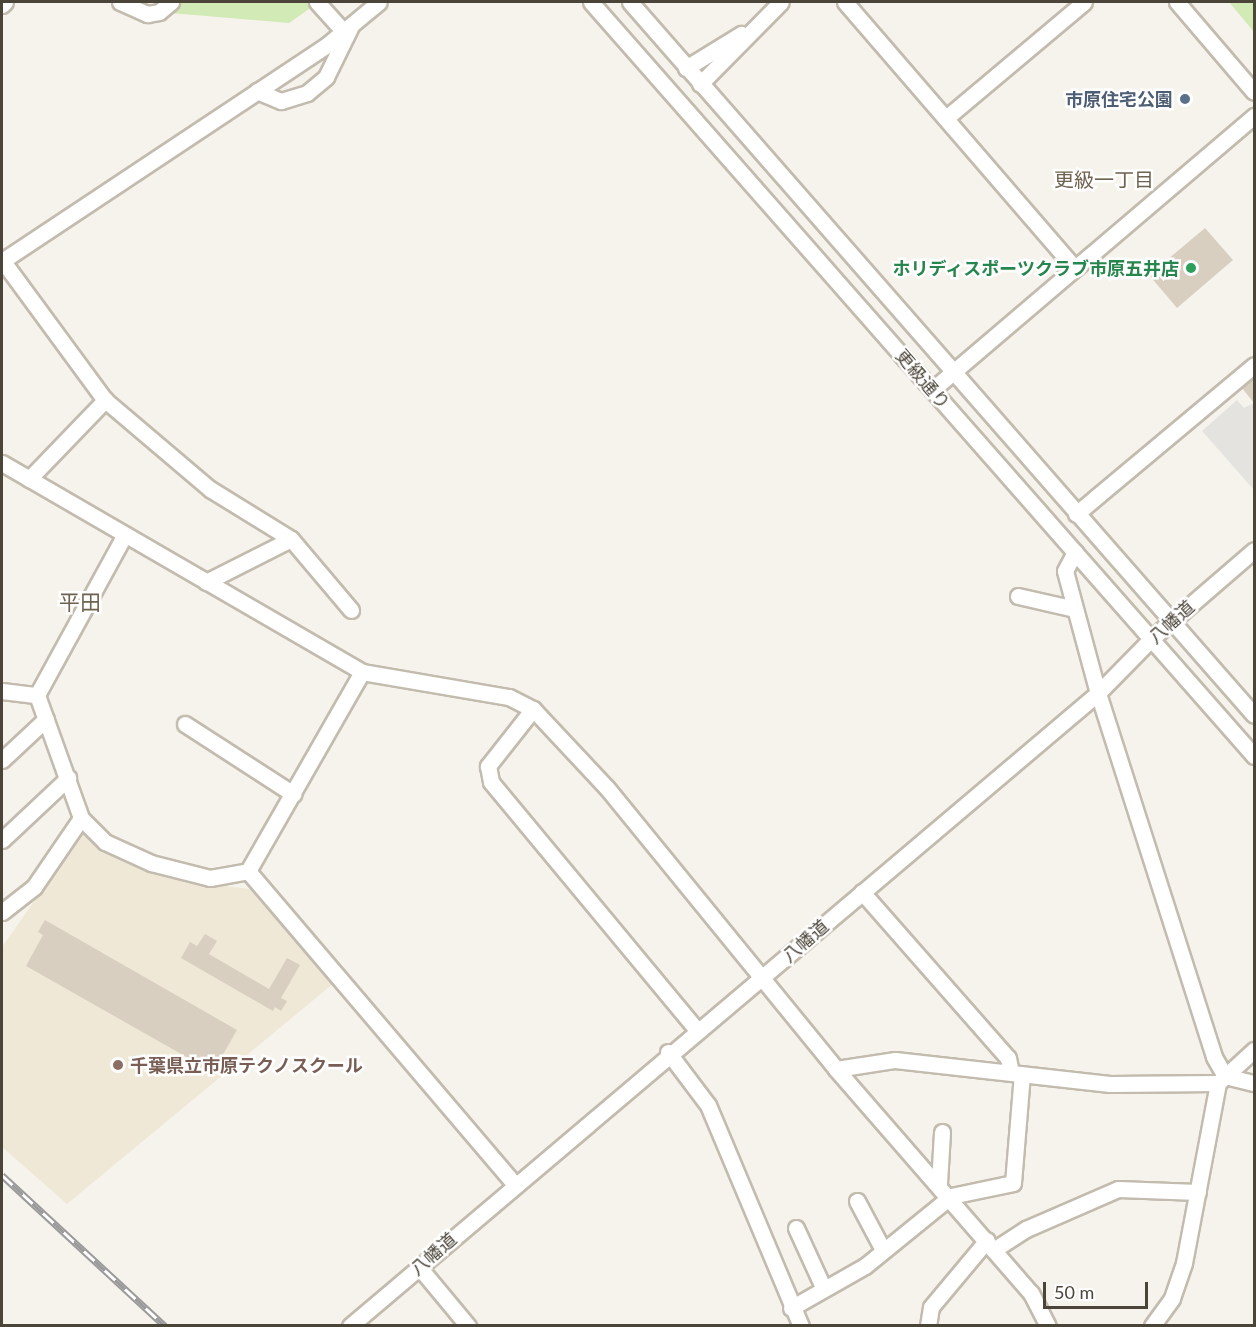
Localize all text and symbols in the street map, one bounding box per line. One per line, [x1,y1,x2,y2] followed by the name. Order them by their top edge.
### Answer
[1065,88,1173,110] place label: 市原住宅公園
[1178,92,1192,106] marker: 市原住宅公園
[1054,167,1154,191] district label: 更級一丁目
[891,257,1179,279] place label: ホリディスポーツクラブ市原五井店
[1184,261,1198,275] marker: ホリディスポーツクラブ市原五井店
[891,345,955,413] street label: 更級通り
[59,589,101,615] district label: 平田
[1144,596,1198,648] street label: 八幡道
[778,915,832,967] street label: 八幡道
[130,1054,364,1076] place label: 千葉県立市原テクノスクール
[111,1058,125,1072] marker: 千葉県立市原テクノスクール
[406,1228,460,1280] street label: 八幡道
[1046,1270,1151,1308] scale bar
[1054,1281,1094,1303] text: 50 m

